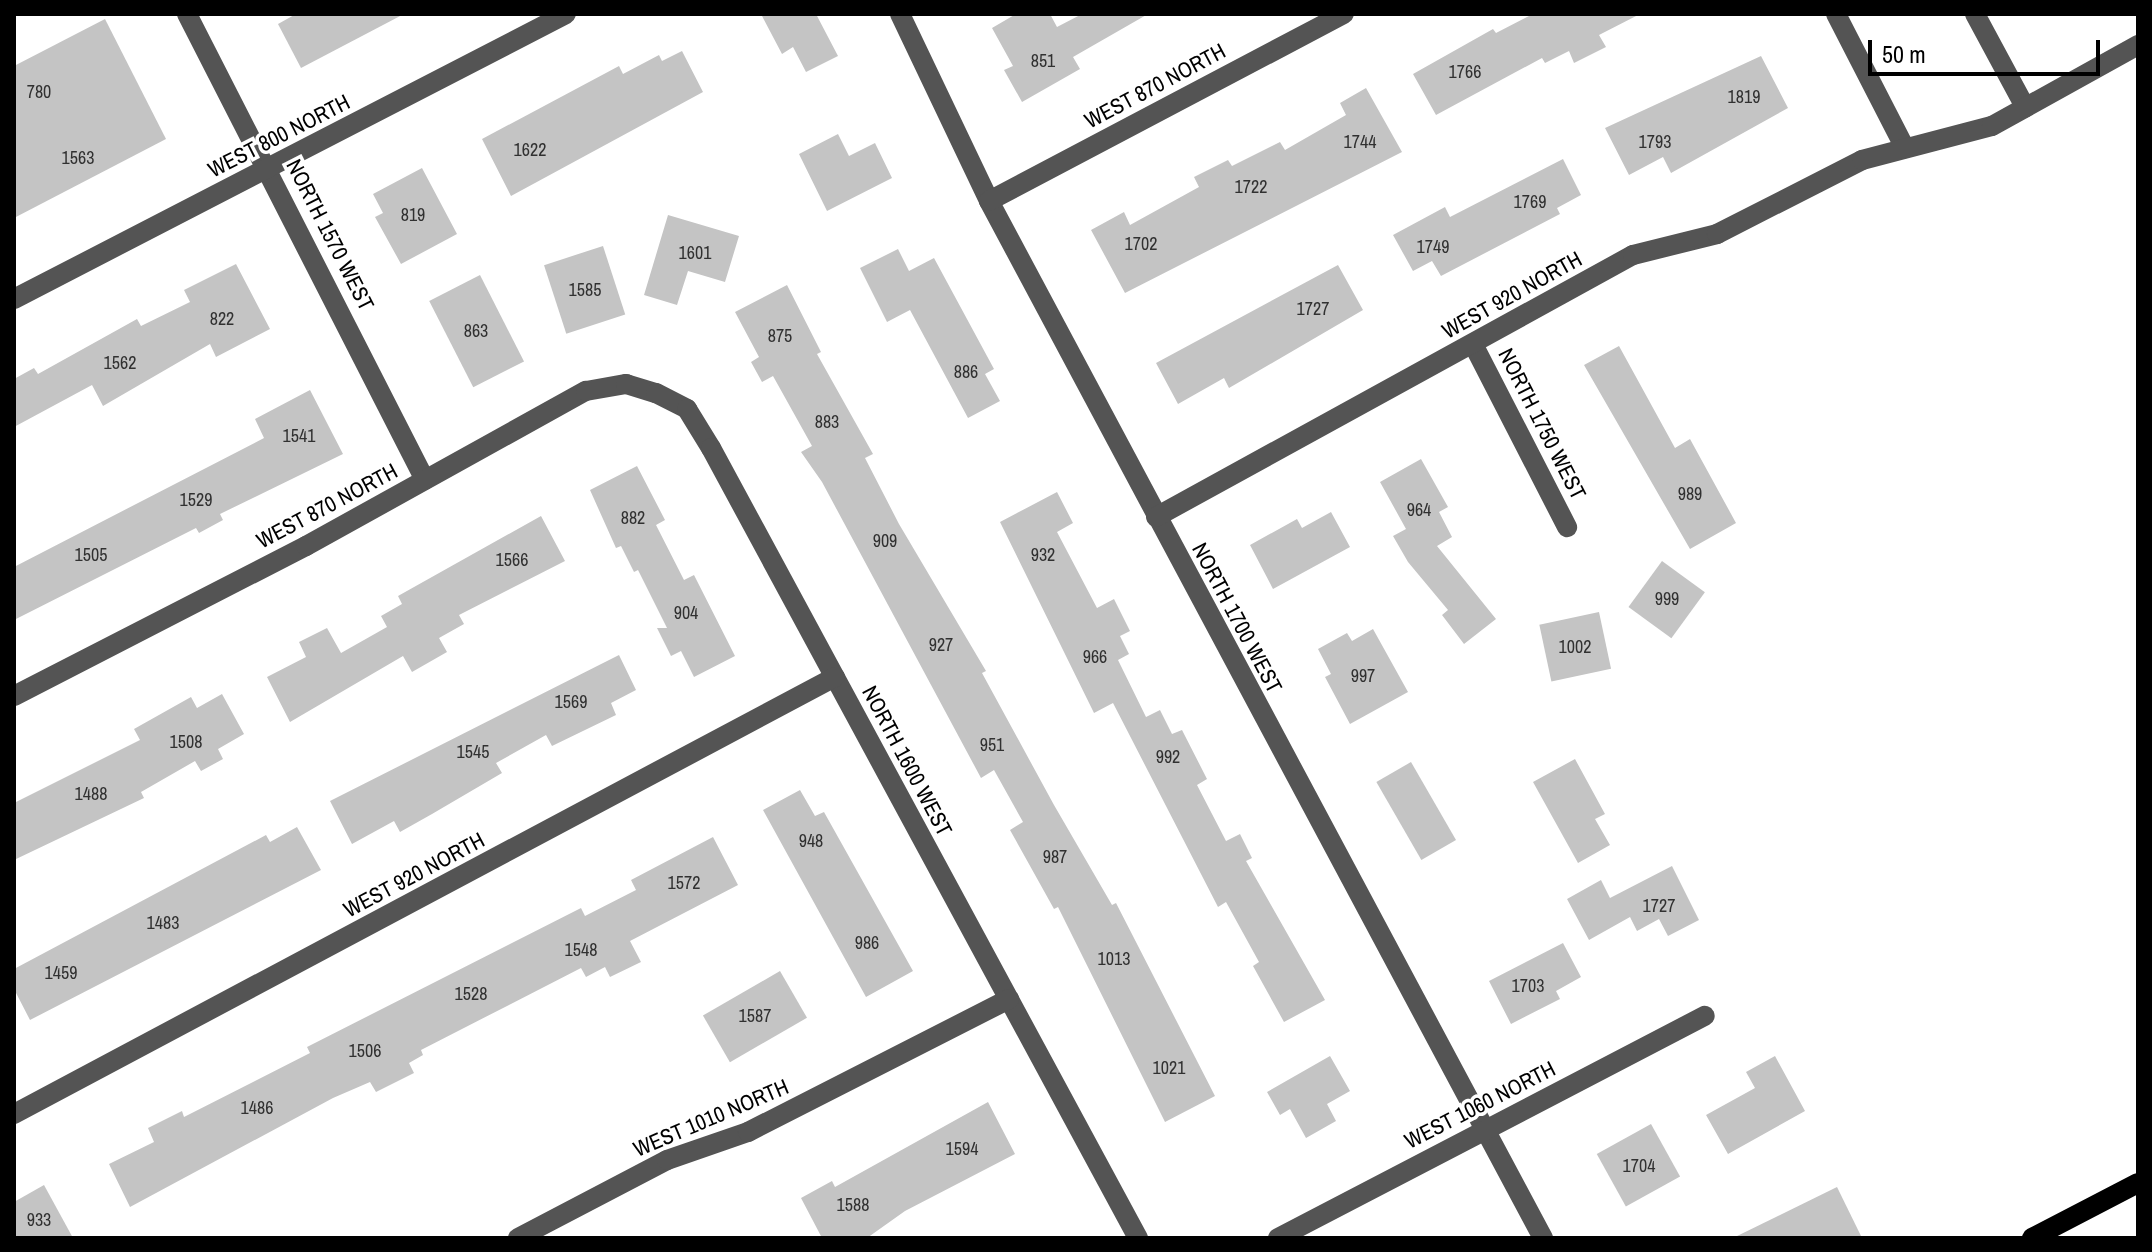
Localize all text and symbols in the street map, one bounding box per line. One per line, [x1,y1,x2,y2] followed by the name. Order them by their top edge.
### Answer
[1872,24,2104,74] scale bar
[1080,38,1230,134] street label: WEST 870 NORTH
[1882,38,1926,70] text: 50 m
[1031,50,1055,72] house number: 851
[1449,61,1481,83] house number: 1766
[27,81,51,103] house number: 780
[1728,86,1760,108] house number: 1819
[203,89,355,183] street label: WEST 800 NORTH
[1344,131,1376,153] house number: 1744
[1639,131,1671,153] house number: 1793
[514,139,546,161] house number: 1622
[62,147,94,169] house number: 1563
[281,155,379,315] street label: NORTH 1570 WEST
[1235,176,1267,198] house number: 1722
[1514,191,1546,213] house number: 1769
[401,204,425,226] house number: 819
[1125,233,1157,255] house number: 1702
[1417,236,1449,258] house number: 1749
[679,242,711,264] house number: 1601
[1437,246,1587,344] street label: WEST 920 NORTH
[569,279,601,301] house number: 1585
[1297,298,1329,320] house number: 1727
[210,308,234,330] house number: 822
[464,320,488,342] house number: 863
[768,325,792,347] house number: 875
[1493,344,1591,504] street label: NORTH 1750 WEST
[104,352,136,374] house number: 1562
[954,361,978,383] house number: 886
[815,411,839,433] house number: 883
[283,425,315,447] house number: 1541
[252,458,402,554] street label: WEST 870 NORTH
[1678,483,1702,505] house number: 989
[180,489,212,511] house number: 1529
[1407,499,1431,521] house number: 964
[621,507,645,529] house number: 882
[873,530,897,552] house number: 909
[1186,538,1288,698] street label: NORTH 1700 WEST
[75,544,107,566] house number: 1505
[1031,544,1055,566] house number: 932
[496,549,528,571] house number: 1566
[1655,588,1679,610] house number: 999
[674,602,698,624] house number: 904
[929,634,953,656] house number: 927
[1559,636,1591,658] house number: 1002
[1083,646,1107,668] house number: 966
[1351,665,1375,687] house number: 997
[856,681,958,841] street label: NORTH 1600 WEST
[555,691,587,713] house number: 1569
[170,731,202,753] house number: 1508
[980,734,1004,756] house number: 951
[457,741,489,763] house number: 1545
[1156,746,1180,768] house number: 992
[75,783,107,805] house number: 1488
[339,827,489,923] street label: WEST 920 NORTH
[799,830,823,852] house number: 948
[1043,846,1067,868] house number: 987
[668,872,700,894] house number: 1572
[1643,895,1675,917] house number: 1727
[147,912,179,934] house number: 1483
[855,932,879,954] house number: 986
[565,939,597,961] house number: 1548
[1098,948,1130,970] house number: 1013
[45,962,77,984] house number: 1459
[1512,975,1544,997] house number: 1703
[455,983,487,1005] house number: 1528
[739,1005,771,1027] house number: 1587
[349,1040,381,1062] house number: 1506
[1400,1056,1560,1154] street label: WEST 1060 NORTH
[1153,1057,1185,1079] house number: 1021
[629,1073,793,1163] street label: WEST 1010 NORTH
[241,1097,273,1119] house number: 1486
[946,1138,978,1160] house number: 1594
[1623,1155,1655,1177] house number: 1704
[837,1194,869,1216] house number: 1588
[27,1209,51,1231] house number: 933

